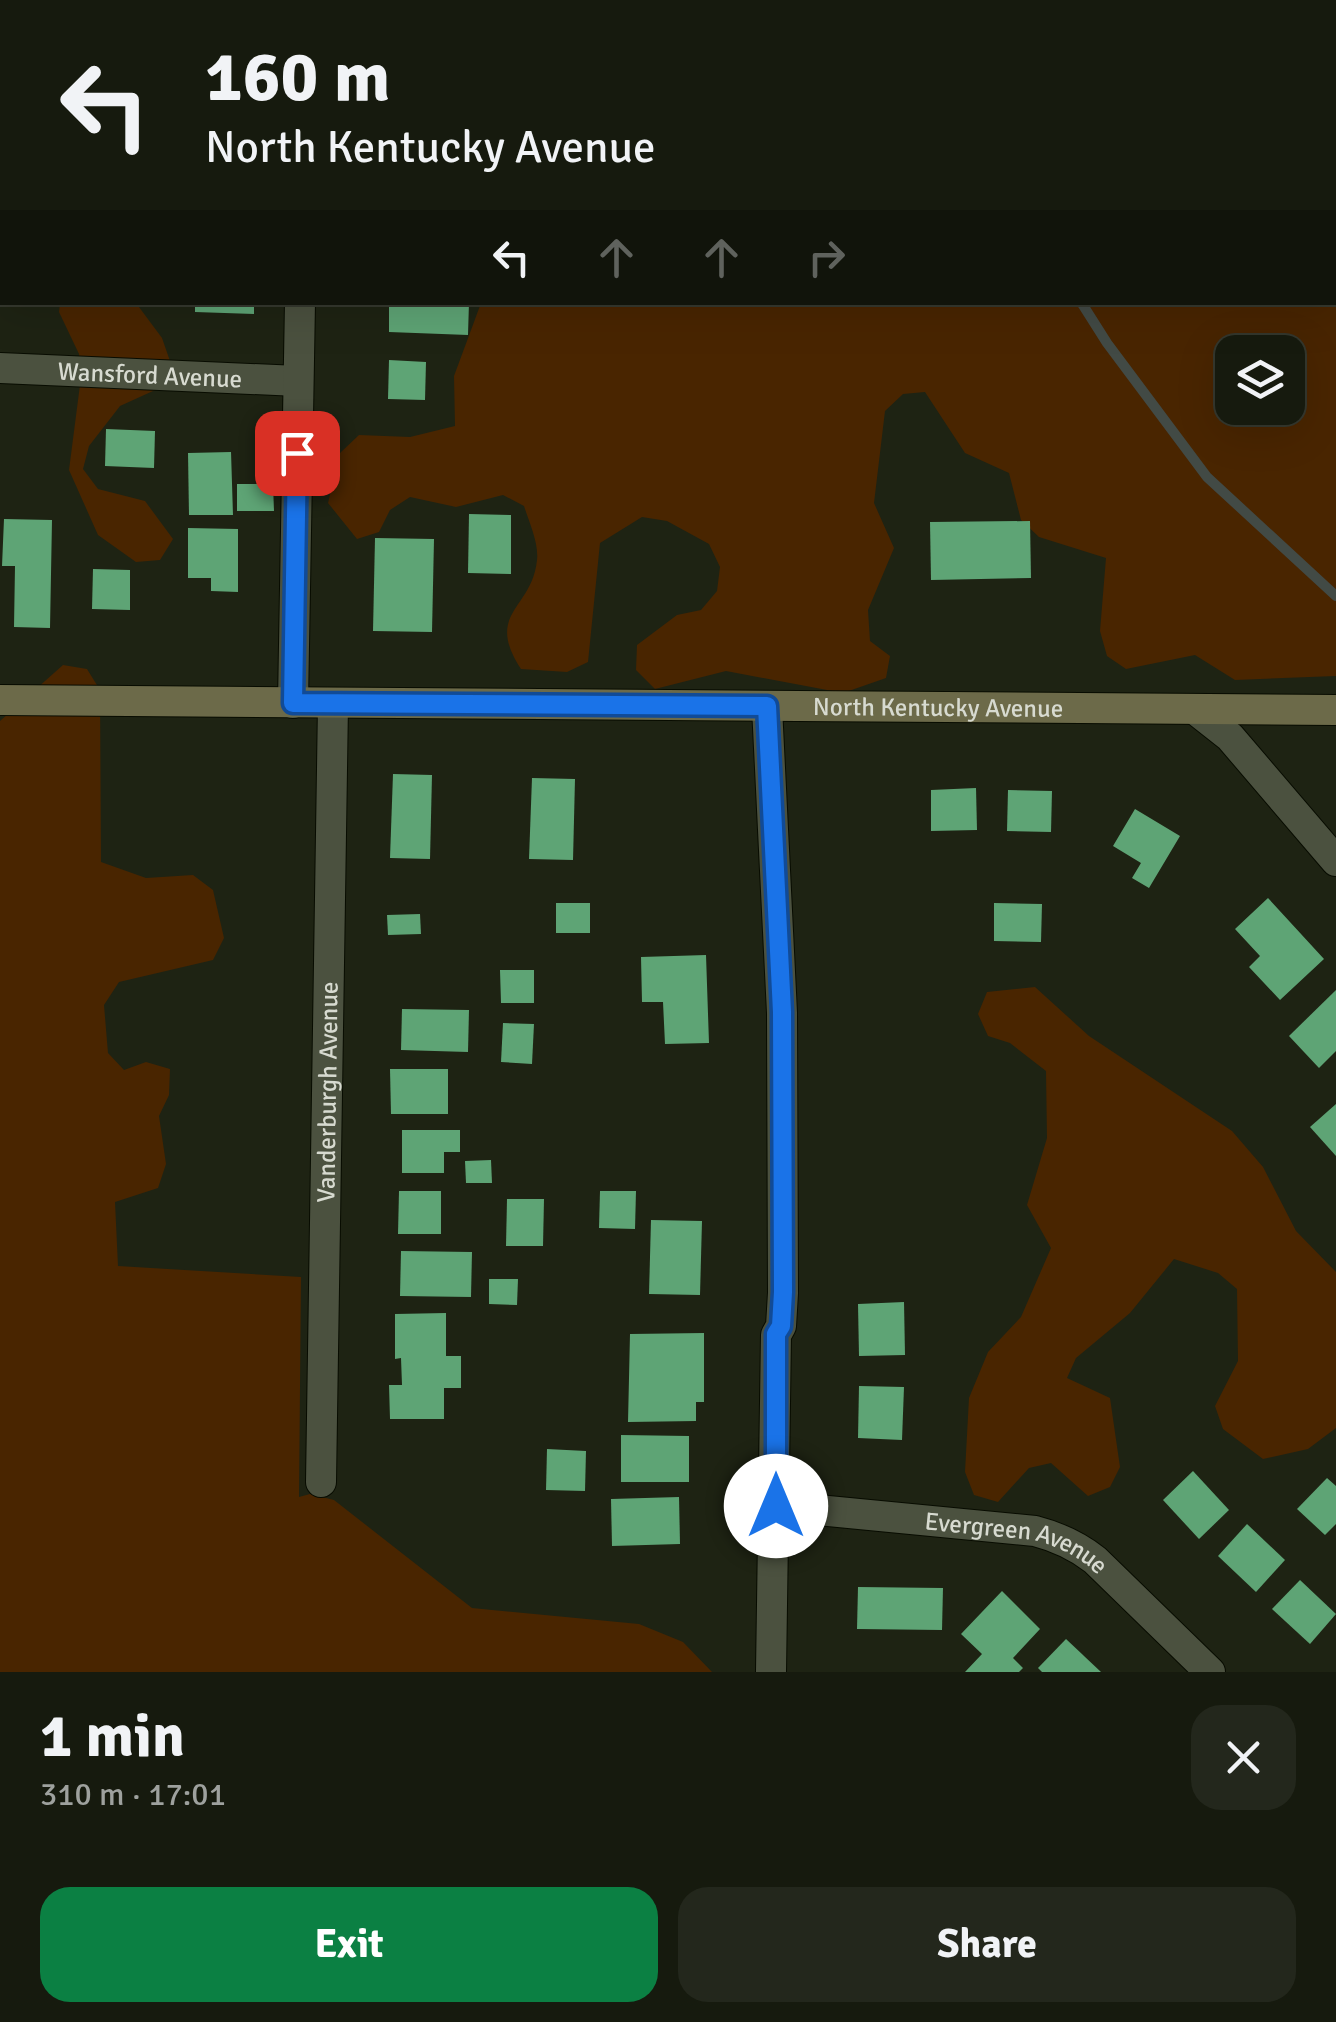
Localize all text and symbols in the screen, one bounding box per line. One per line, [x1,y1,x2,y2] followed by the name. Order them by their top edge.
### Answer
[205,34,390,120] text: 160 m
[40,40,170,170] icon: left
[205,120,656,175] text: North Kentucky Avenue
[484,230,539,285] icon: left
[589,230,644,285] icon: ahead
[694,230,749,285] icon: ahead
[799,230,854,285] icon: right
[1215,335,1305,425] map controls
[1215,335,1305,425] button: layers
[57,356,243,395] street label: Wansford Avenue
[255,411,340,496] pin
[270,426,325,481] icon: arrive
[813,691,1063,724] street label: North Kentucky Avenue
[310,981,345,1203] street label: Vanderburgh Avenue
[724,1454,828,1558] position arrow
[923,1505,1115,1581] street label: Evergreen Avenue
[40,1700,185,1774] text: 1 min
[1191,1705,1296,1810] button: close
[40,1775,226,1814] text: 310 m · 17:01
[40,1887,658,2002] button: Exit
[678,1887,1296,2002] button: Share

